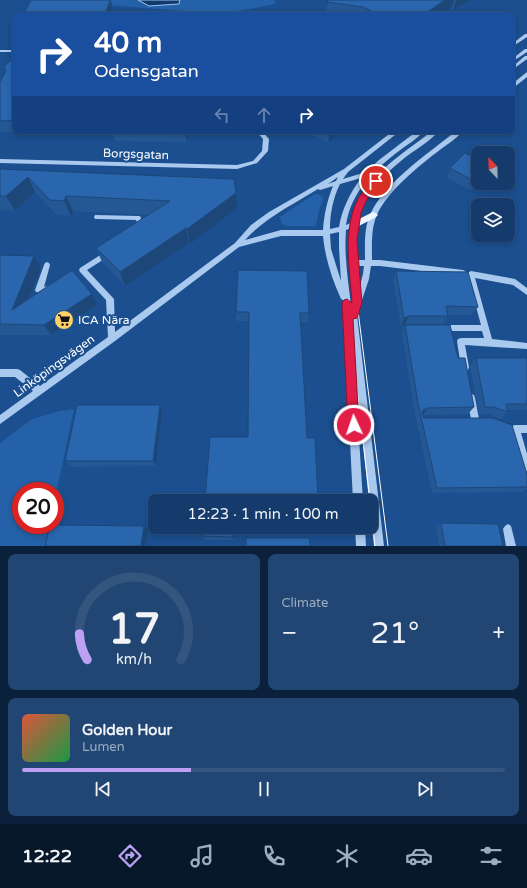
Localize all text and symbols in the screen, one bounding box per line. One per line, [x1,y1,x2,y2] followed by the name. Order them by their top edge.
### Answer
[94,26,162,60] text: 40 m
[28,28,80,80] icon: right
[94,60,199,82] text: Odensgatan
[211,104,233,126] icon: left
[253,104,275,126] icon: ahead
[295,104,317,126] icon: right
[103,146,169,162] street label: Borgsgatan
[471,146,515,190] north arrow
[471,146,515,242] map controls
[359,164,393,198] pin
[365,170,387,192] icon: arrive
[471,198,515,242] button: layers
[53,309,75,331] supermarket icon: ICA Nära
[78,313,130,327] place label: ICA Nära
[11,332,97,400] street label: Linköpingsvägen
[333,404,375,446] position arrow
[12,482,64,534] speed limit sign: 20
[188,505,338,523] text: 12:23 · 1 min · 100 m
[282,595,328,611] text: Climate
[108,605,160,655] text: 17
[370,615,419,652] text: 21°
[282,620,297,646] text: −
[493,620,505,646] text: +
[116,651,152,668] text: km/h
[82,721,172,739] text: Golden Hour
[82,739,125,755] text: Lumen
[92,778,114,800] icon: previous
[253,778,275,800] icon: pause
[414,778,436,800] icon: next
[116,842,144,870] icon: directions
[188,842,216,870] icon: music
[260,842,288,870] icon: phone
[333,842,361,870] icon: climate
[405,842,433,870] icon: car
[477,842,505,870] icon: filters
[22,845,72,867] text: 12:22

